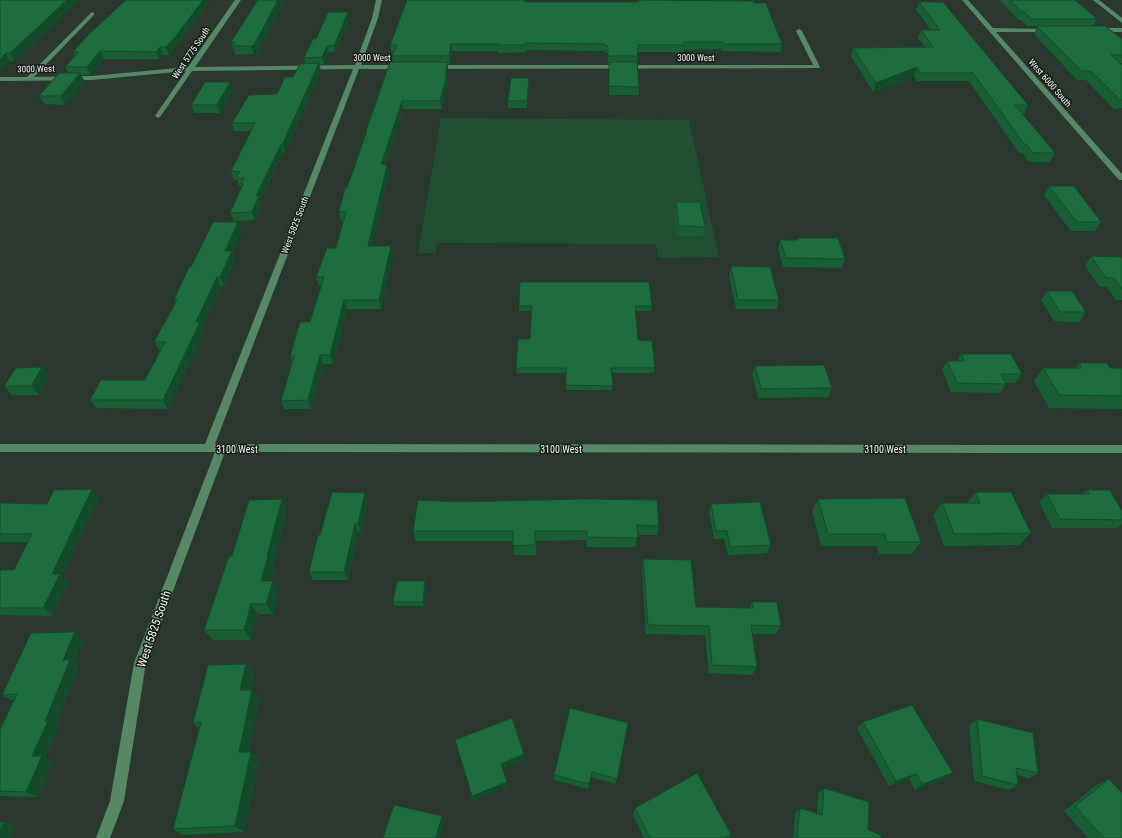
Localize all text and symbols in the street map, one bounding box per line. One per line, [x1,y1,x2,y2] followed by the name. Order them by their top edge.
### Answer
[170,25,212,81] street label: West 5775 South
[353,53,391,63] street label: 3000 West
[677,53,715,63] street label: 3000 West
[1026,57,1074,109] street label: West 6000 South
[17,64,55,74] street label: 3000 West
[280,195,310,255] street label: West 5825 South
[216,444,258,455] street label: 3100 West
[540,444,582,455] street label: 3100 West
[864,444,906,455] street label: 3100 West
[134,589,174,669] street label: West 5825 South

